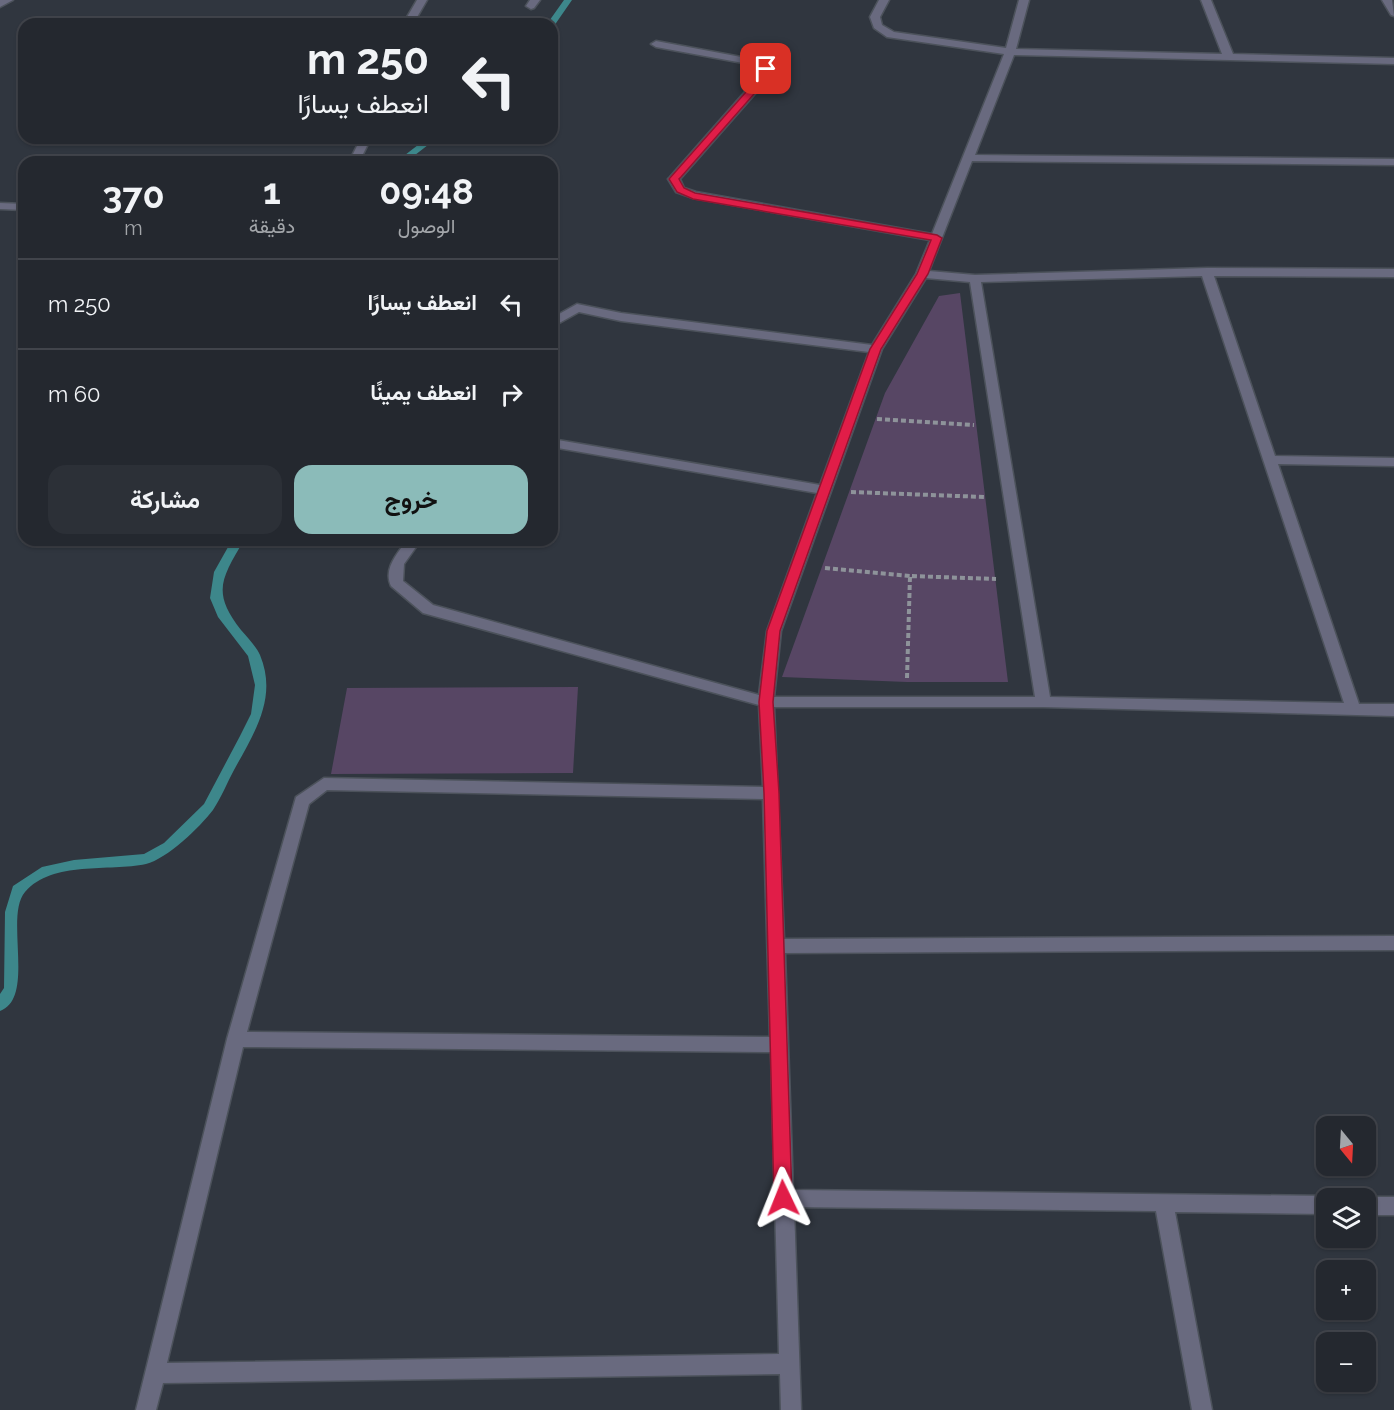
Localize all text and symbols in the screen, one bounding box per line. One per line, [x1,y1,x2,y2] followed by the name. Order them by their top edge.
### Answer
[307,35,429,84] text: 250 m
[450,42,528,120] icon: left
[740,43,791,94] pin
[749,52,782,85] icon: arrive
[297,88,429,119] text: انعطف يسارًا
[263,170,281,212] text: 1
[379,170,474,212] text: 09:48
[102,174,165,216] text: 370
[249,214,295,238] text: دقيقة
[398,214,455,238] text: الوصول
[124,216,143,240] text: m
[495,288,528,321] icon: left
[368,289,477,315] text: انعطف يسارًا
[48,291,111,317] text: 250 m
[495,378,528,411] icon: right
[370,379,477,405] text: انعطف يمينًا
[48,381,101,407] text: 60 m
[48,465,282,534] button: مشاركة
[294,465,528,534] button: خروج
[1316,1116,1376,1176] north arrow
[1316,1116,1376,1392] map controls
[751,1166,815,1230] position arrow
[1316,1188,1376,1248] button: layers
[1316,1260,1376,1320] button: +
[1316,1332,1376,1392] button: −

